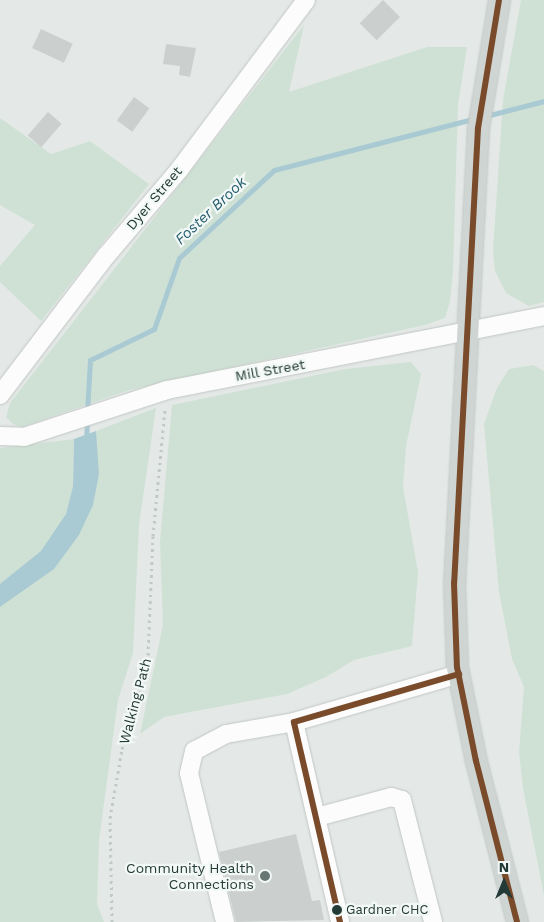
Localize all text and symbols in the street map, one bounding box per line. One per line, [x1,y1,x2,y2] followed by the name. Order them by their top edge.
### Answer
[123,163,185,233] street label: Dyer Street
[171,173,251,249] water label: Foster Brook
[234,356,306,384] street label: Mill Street
[115,656,155,746] street label: Walking Path
[479,857,529,907] north arrow
[499,859,509,875] text: N
[126,860,254,892] place label: Community Health Connections
[258,869,272,883] marker: Community Health Connections
[346,902,429,918] place label: Gardner CHC
[332,905,342,915] marker: Gardner CHC

